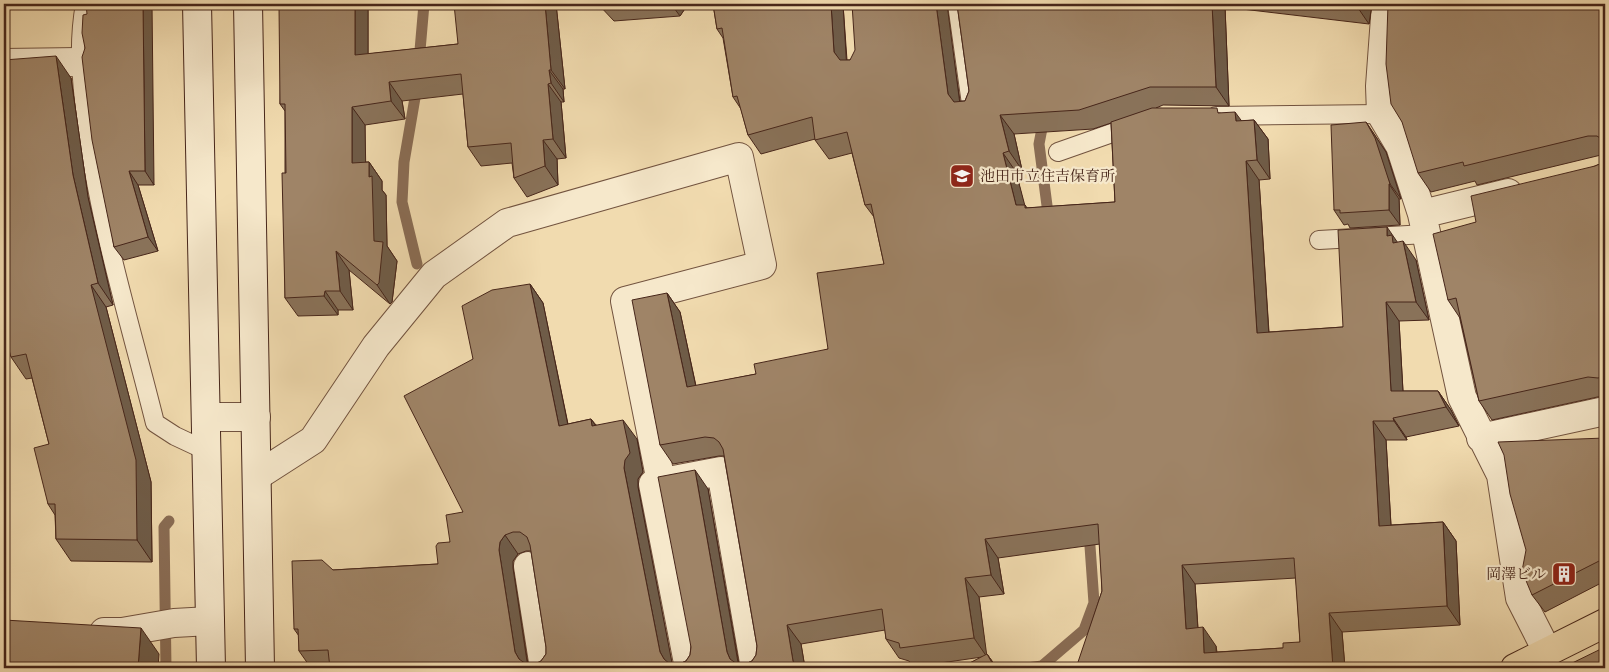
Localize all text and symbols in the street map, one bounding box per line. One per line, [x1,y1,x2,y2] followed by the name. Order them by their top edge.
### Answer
[949,163,975,189] school or university icon: 池田市立住吉保育所
[980,166,1115,185] place label: 池田市立住吉保育所
[1551,561,1577,587] building icon: 岡澤ビル
[1486,564,1546,583] place label: 岡澤ビル

